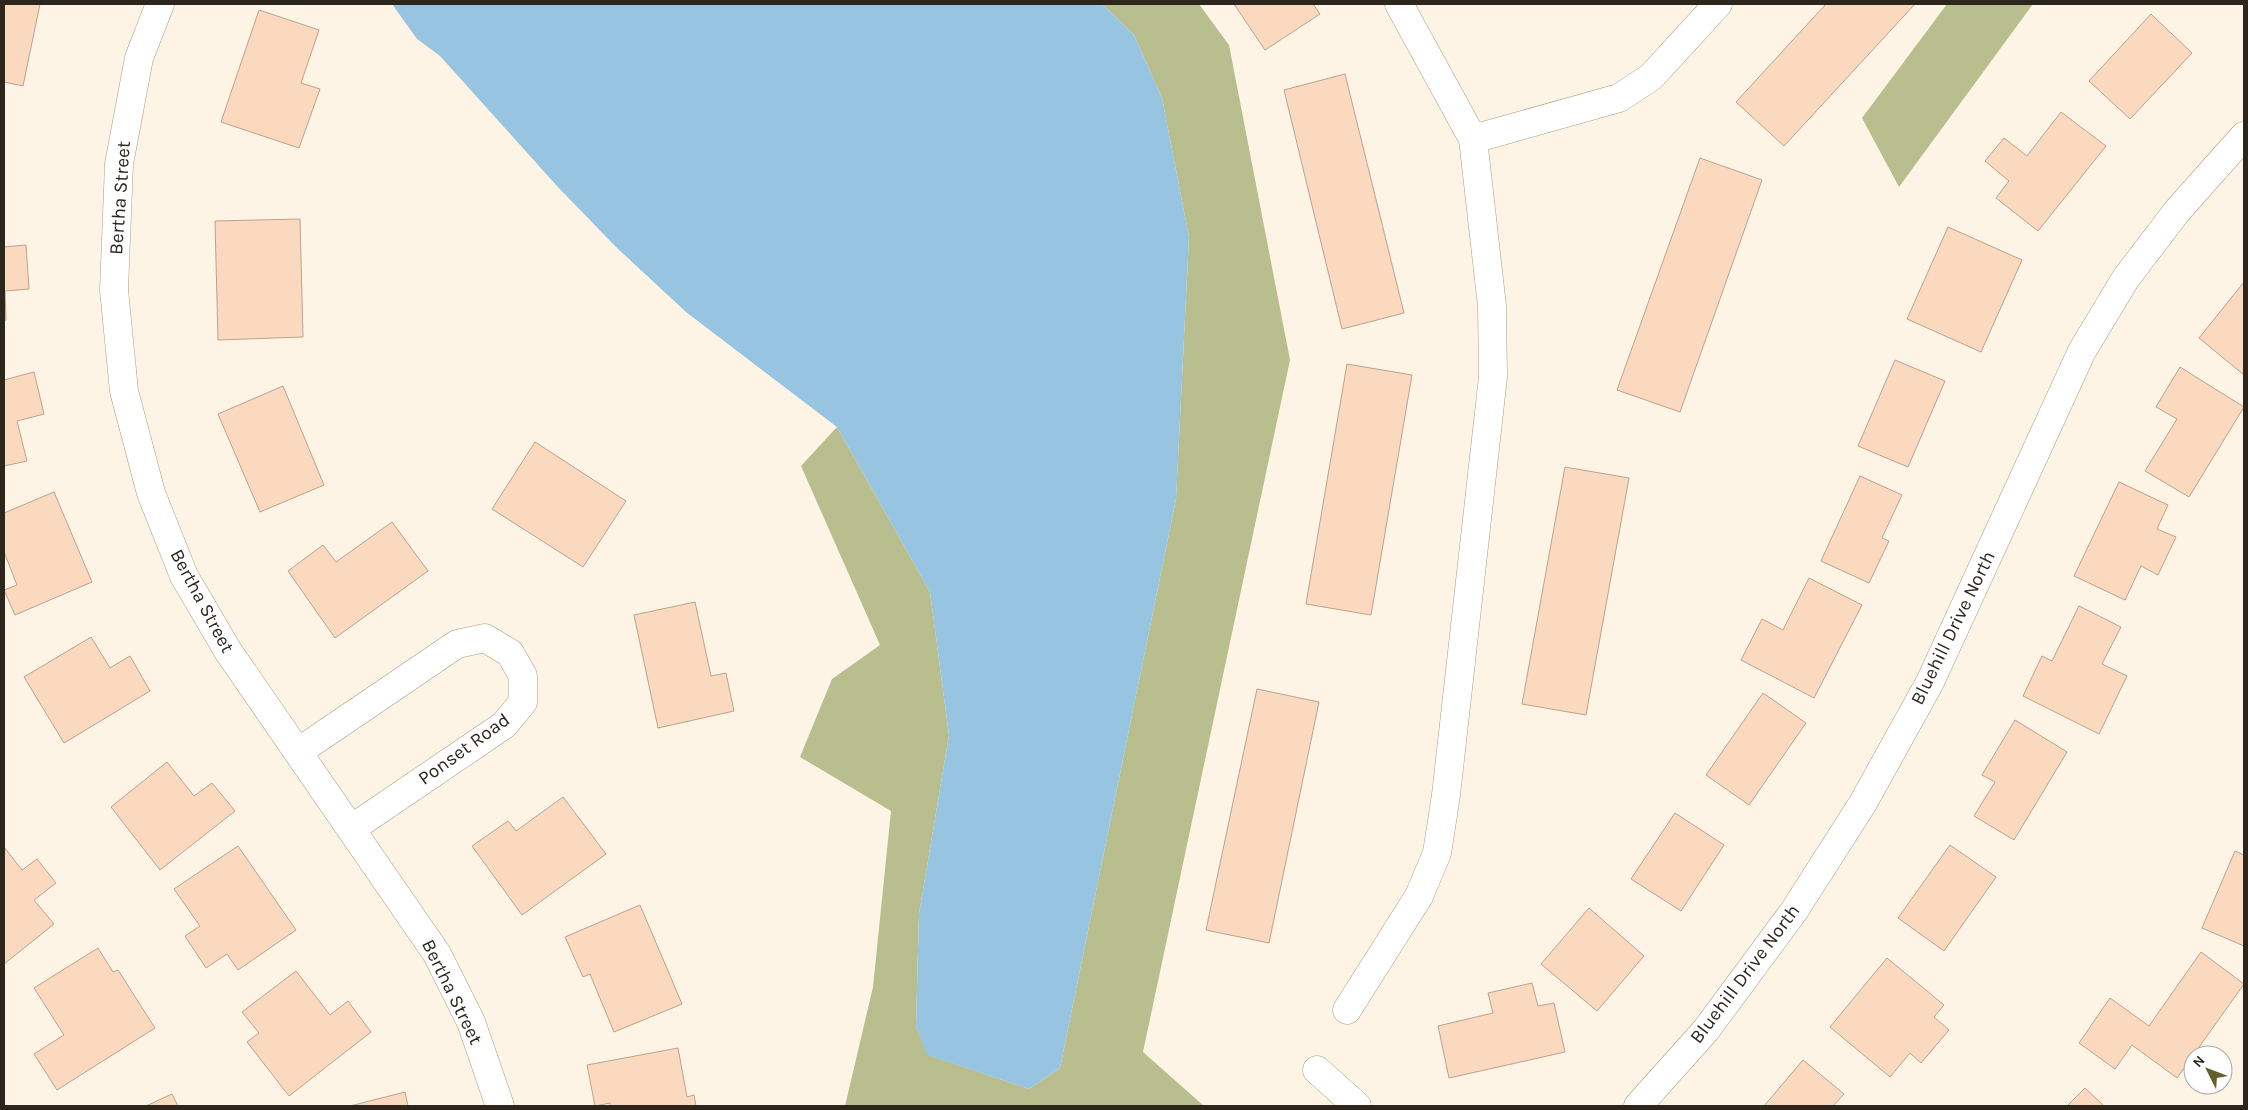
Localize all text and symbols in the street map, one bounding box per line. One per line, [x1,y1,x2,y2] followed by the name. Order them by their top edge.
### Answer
[105,140,135,256] street label: Bertha Street
[165,545,239,657] street label: Bertha Street
[1906,547,2000,709] street label: Bluehill Drive North
[414,709,514,789] street label: Ponset Road
[1686,900,1804,1048] street label: Bluehill Drive North
[417,936,487,1048] street label: Bertha Street
[2183,1045,2233,1095] north arrow
[2189,1052,2208,1071] text: N

